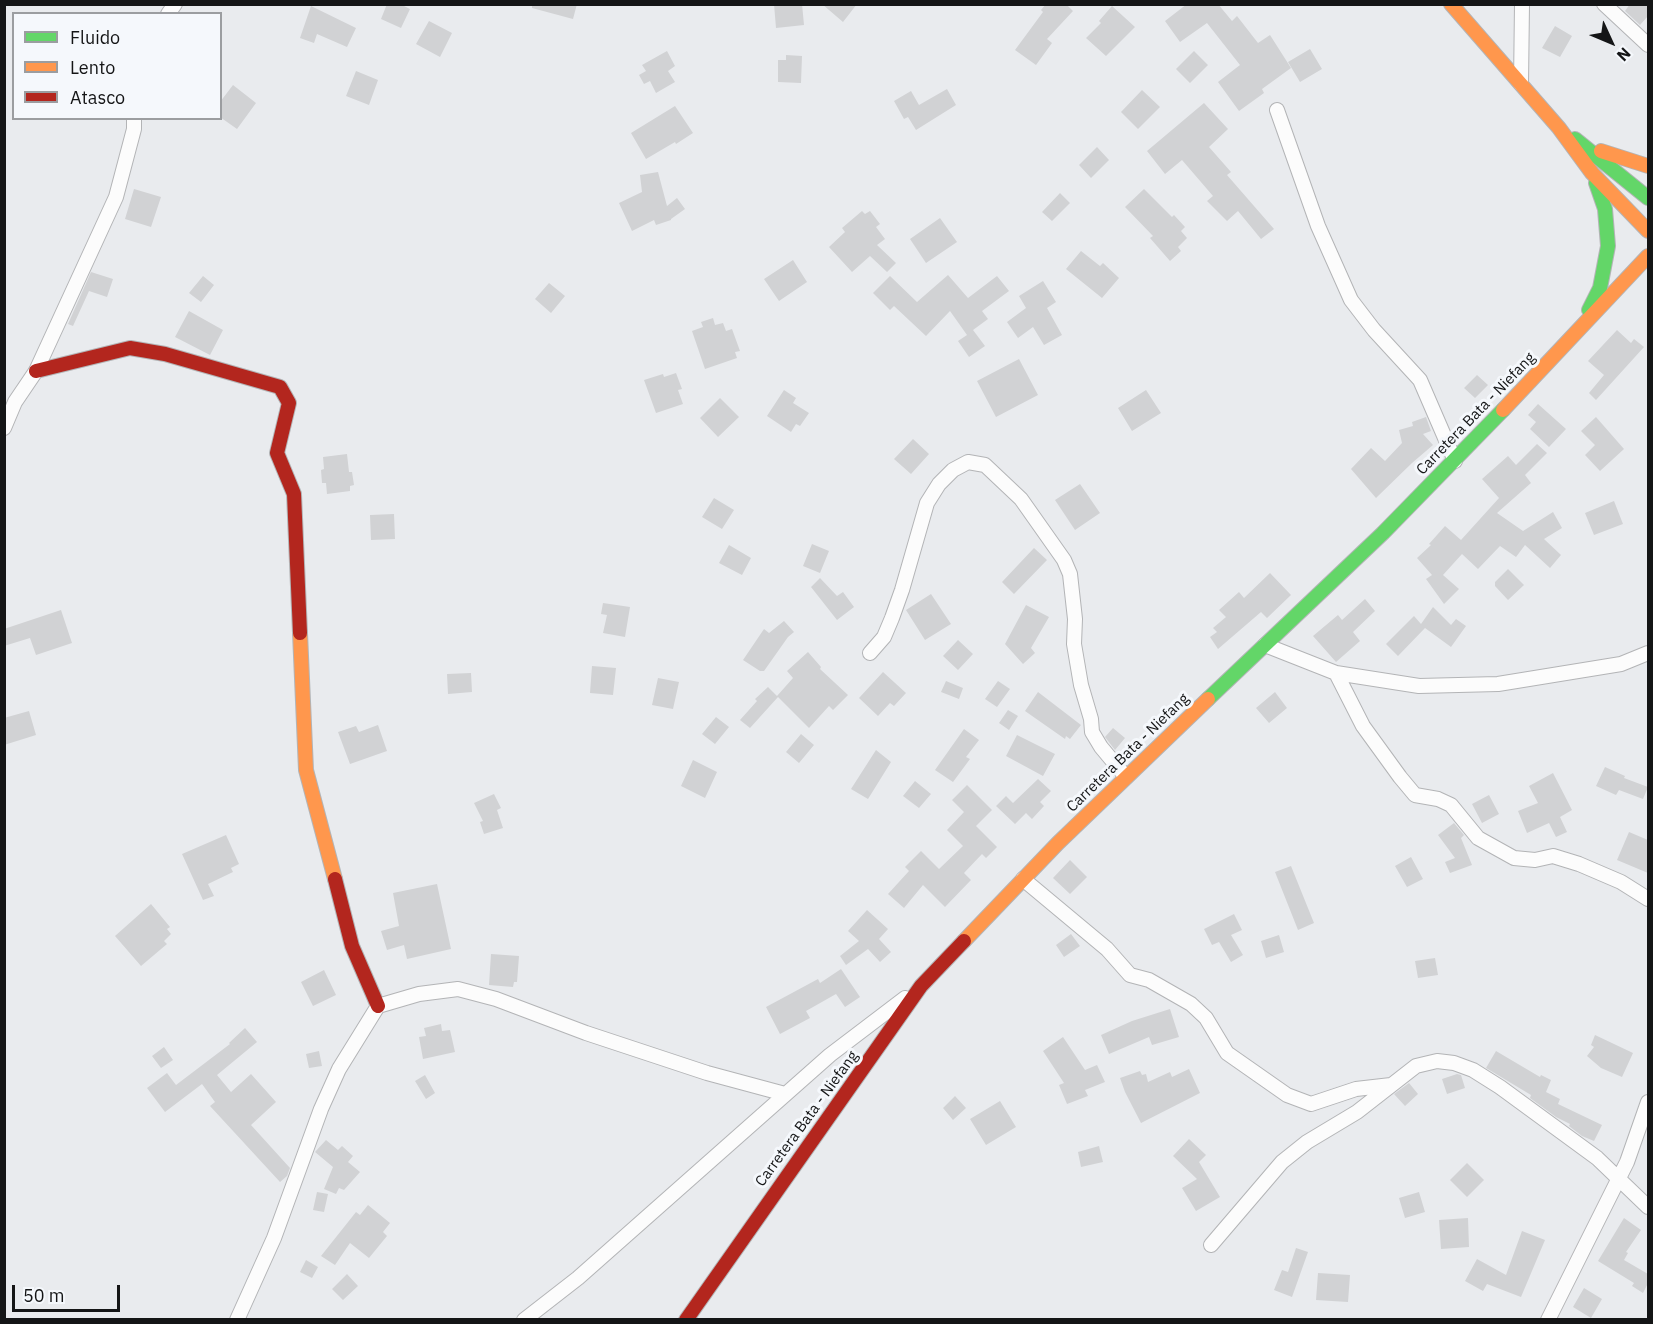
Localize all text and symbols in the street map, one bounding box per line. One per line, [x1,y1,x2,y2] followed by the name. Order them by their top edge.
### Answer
[12,12,222,120] legend
[1581,12,1641,72] north arrow
[70,26,120,49] text: Fluido
[1613,43,1635,66] text: N
[70,56,115,79] text: Lento
[70,86,125,109] text: Atasco
[1413,349,1539,479] street label: Carretera Bata - Niefang
[1063,690,1193,816] street label: Carretera Bata - Niefang
[752,1048,862,1190] street label: Carretera Bata - Niefang
[15,1273,123,1311] scale bar
[23,1284,65,1307] text: 50 m

